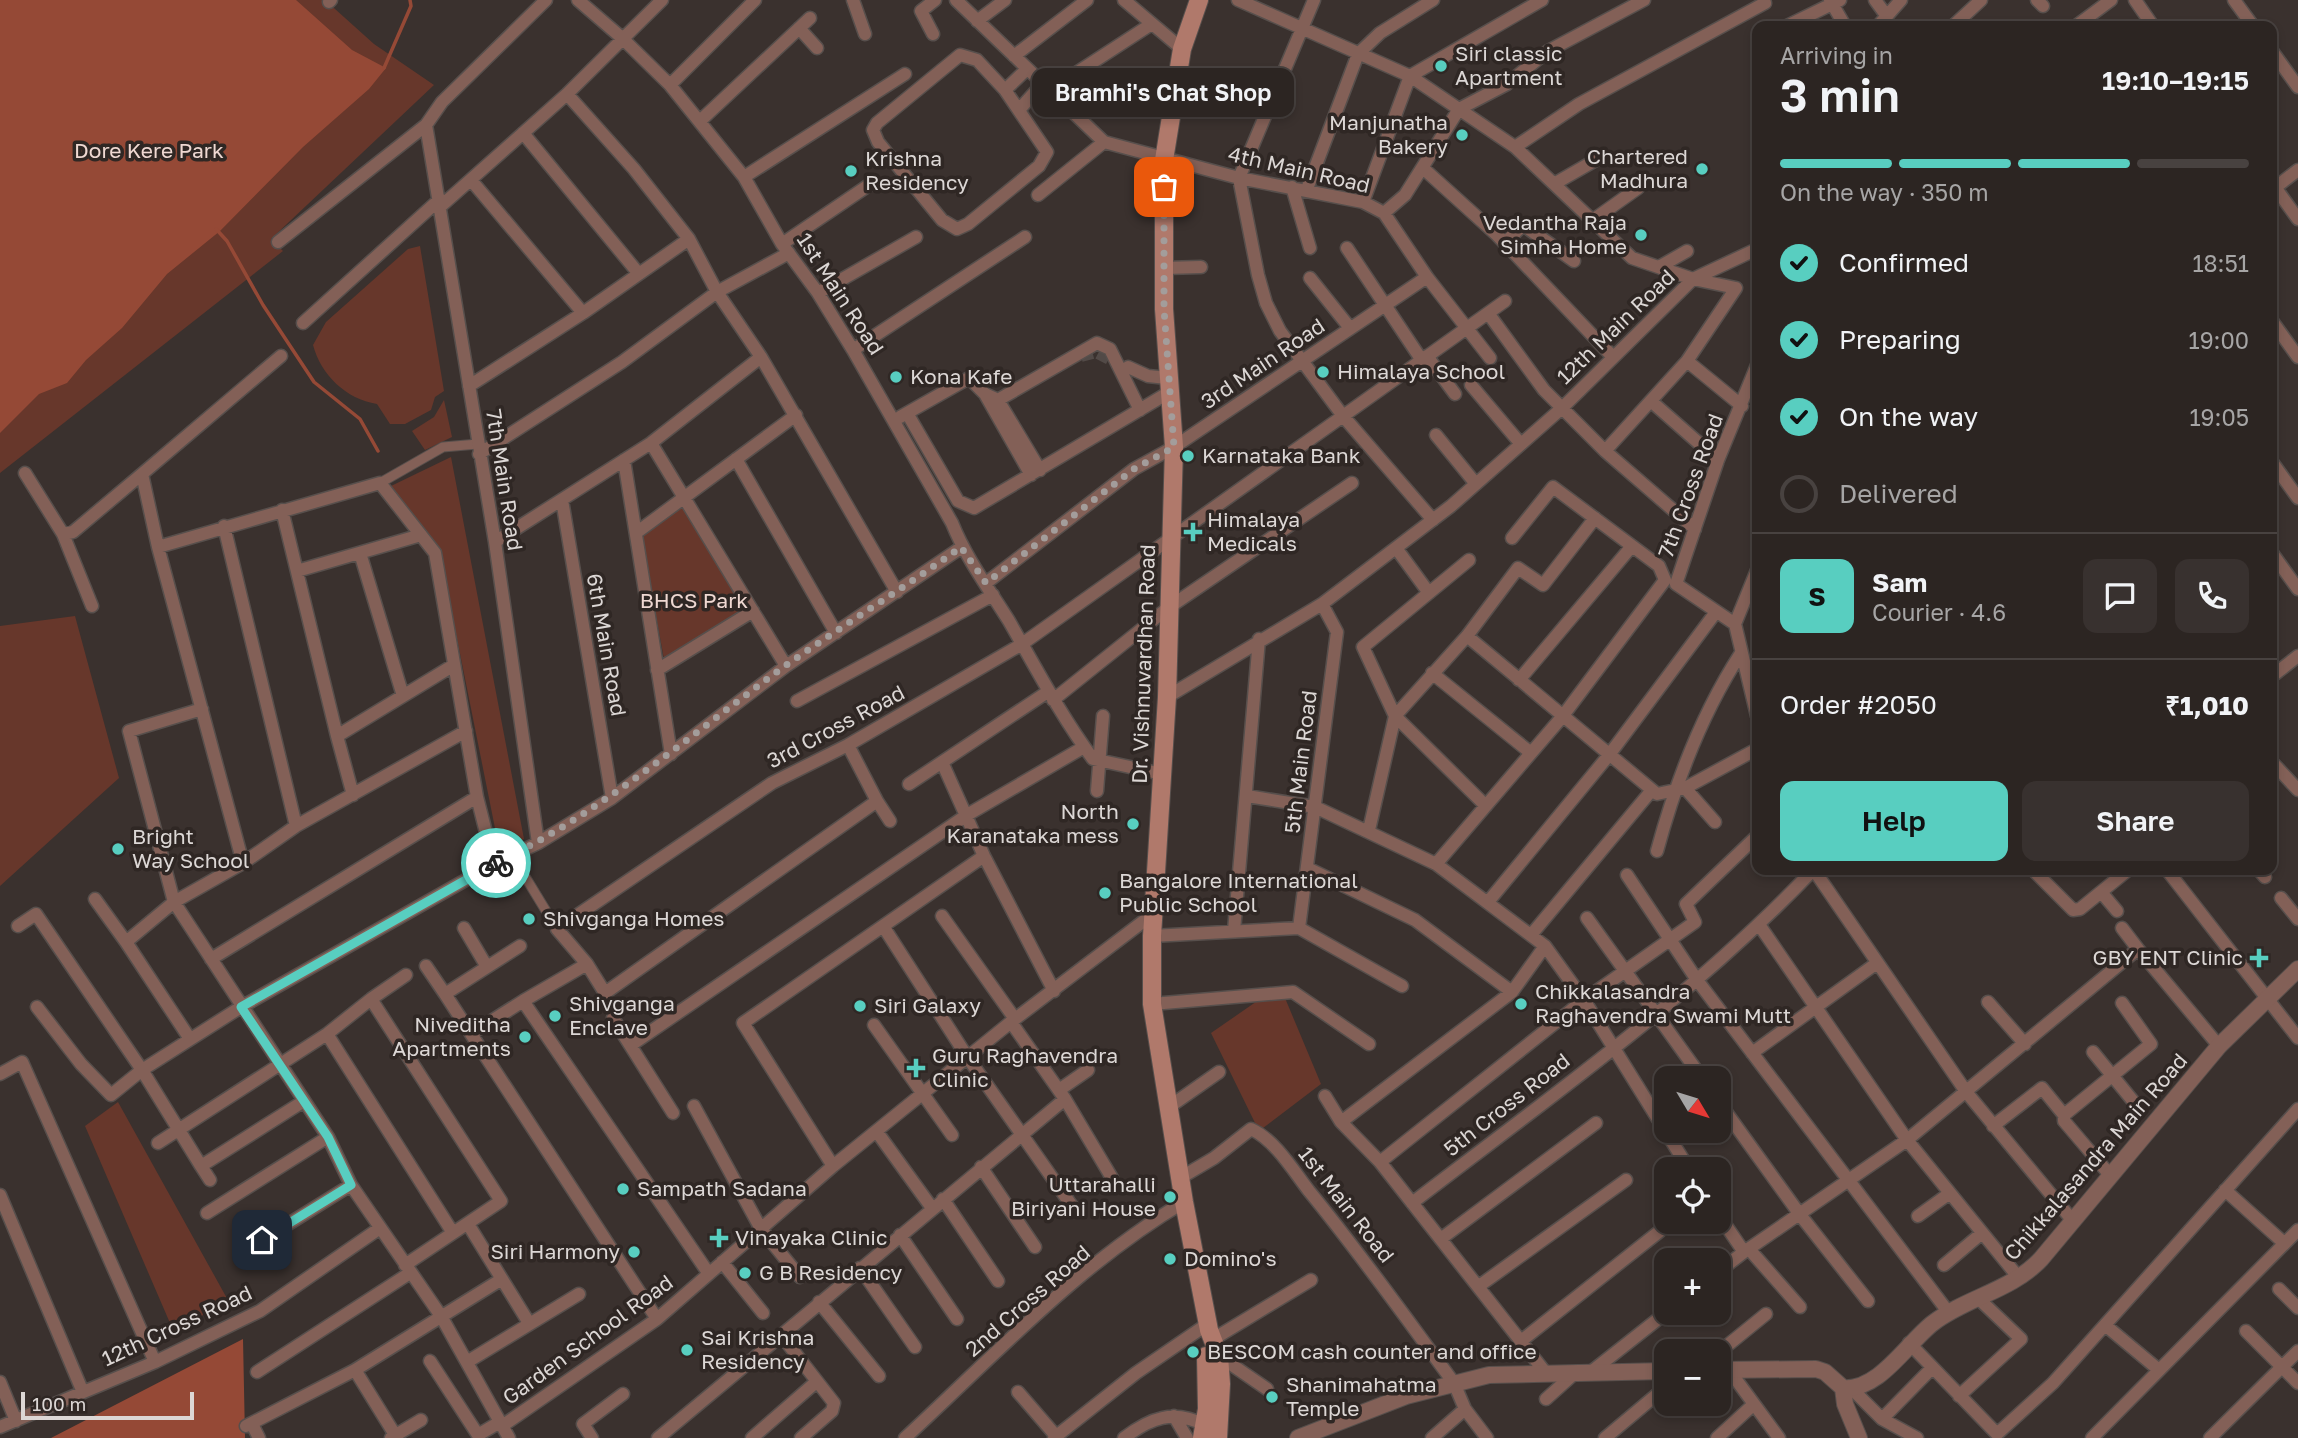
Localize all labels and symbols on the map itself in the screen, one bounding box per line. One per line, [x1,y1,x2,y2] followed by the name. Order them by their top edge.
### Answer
[1455,40,1563,90] place label: Siri classic Apartment
[1433,58,1449,74] marker: Siri classic Apartment
[1033,68,1295,117] callout: Bramhi's Chat Shop
[1329,109,1448,159] place label: Manjunatha Bakery
[1454,127,1470,143] marker: Manjunatha Bakery
[74,137,224,163] park label: Dore Kere Park
[1226,140,1373,198] street label: 4th Main Road
[1587,143,1688,193] place label: Chartered Madhura
[865,145,969,195] place label: Krishna Residency
[1134,157,1194,217] pin
[1694,161,1710,177] marker: Chartered Madhura
[843,163,859,179] marker: Krishna Residency
[1483,209,1627,259] place label: Vedantha Raja Simha Home
[1633,227,1649,243] marker: Vedantha Raja Simha Home
[792,228,890,359] street label: 1st Main Road
[1551,263,1680,389] street label: 12th Main Road
[1196,312,1329,414] street label: 3rd Main Road
[1337,358,1505,384] place label: Himalaya School
[910,363,1012,389] place label: Kona Kafe
[1315,364,1331,380] marker: Himalaya School
[888,369,904,385] marker: Kona Kafe
[481,407,529,552] street label: 7th Main Road
[1652,410,1728,561] street label: 7th Cross Road
[1202,442,1361,468] place label: Karnataka Bank
[1180,448,1196,464] marker: Karnataka Bank
[1207,506,1300,556] place label: Himalaya Medicals
[1185,524,1201,540] marker: Himalaya Medicals
[1126,544,1160,784] street label: Dr. Vishnuvardhan Road
[582,571,632,718] street label: 6th Main Road
[640,587,748,613] park label: BHCS Park
[762,679,909,773] street label: 3rd Cross Road
[1278,689,1322,835] street label: 5th Main Road
[946,798,1119,848] place label: North Karanataka mess
[1125,816,1141,832] marker: North Karanataka mess
[132,823,250,873] place label: Bright Way School
[461,828,531,898] courier
[110,841,126,857] marker: Bright Way School
[1119,867,1358,917] place label: Bangalore International Public School
[1097,885,1113,901] marker: Bangalore International Public School
[543,905,725,931] place label: Shivganga Homes
[521,911,537,927] marker: Shivganga Homes
[2093,944,2243,970] place label: GBY ENT Clinic
[2249,948,2269,968] marker: GBY ENT Clinic
[1535,978,1791,1028] place label: Chikkalasandra Raghavendra Swami Mutt
[569,990,675,1040] place label: Shivganga Enclave
[874,992,981,1018] place label: Siri Galaxy
[1513,996,1529,1012] marker: Chikkalasandra Raghavendra Swami Mutt
[852,998,868,1014] marker: Siri Galaxy
[547,1008,563,1024] marker: Shivganga Enclave
[392,1011,511,1061] place label: Niveditha Apartments
[517,1029,533,1045] marker: Niveditha Apartments
[932,1042,1118,1092] place label: Guru Raghavendra Clinic
[1438,1047,1575,1161] street label: 5th Cross Road
[1998,1047,2192,1265] street label: Chikkalasandra Main Road
[906,1058,926,1078] marker: Guru Raghavendra Clinic
[1654,1066,1731,1143] north arrow
[1293,1141,1400,1268] street label: 1st Main Road
[1011,1171,1156,1221] place label: Uttarahalli Biriyani House
[637,1175,807,1201] place label: Sampath Sadana
[615,1181,631,1197] marker: Sampath Sadana
[1162,1189,1178,1205] marker: Uttarahalli Biriyani House
[232,1210,292,1270] pin
[735,1224,887,1250] place label: Vinayaka Clinic
[709,1228,729,1248] marker: Vinayaka Clinic
[490,1238,620,1264] place label: Siri Harmony
[960,1239,1095,1362] street label: 2nd Cross Road
[626,1244,642,1260] marker: Siri Harmony
[1184,1245,1277,1271] place label: Domino's
[1162,1251,1178,1267] marker: Domino's
[759,1259,902,1285] place label: G B Residency
[737,1265,753,1281] marker: G B Residency
[497,1269,678,1410] street label: Garden School Road
[97,1279,256,1371] street label: 12th Cross Road
[701,1324,814,1374] place label: Sai Krishna Residency
[1207,1338,1537,1364] place label: BESCOM cash counter and office
[679,1342,695,1358] marker: Sai Krishna Residency
[1185,1344,1201,1360] marker: BESCOM cash counter and office
[1286,1371,1437,1421] place label: Shanimahatma Temple
[21,1389,194,1421] scale bar
[1264,1389,1280,1405] marker: Shanimahatma Temple

